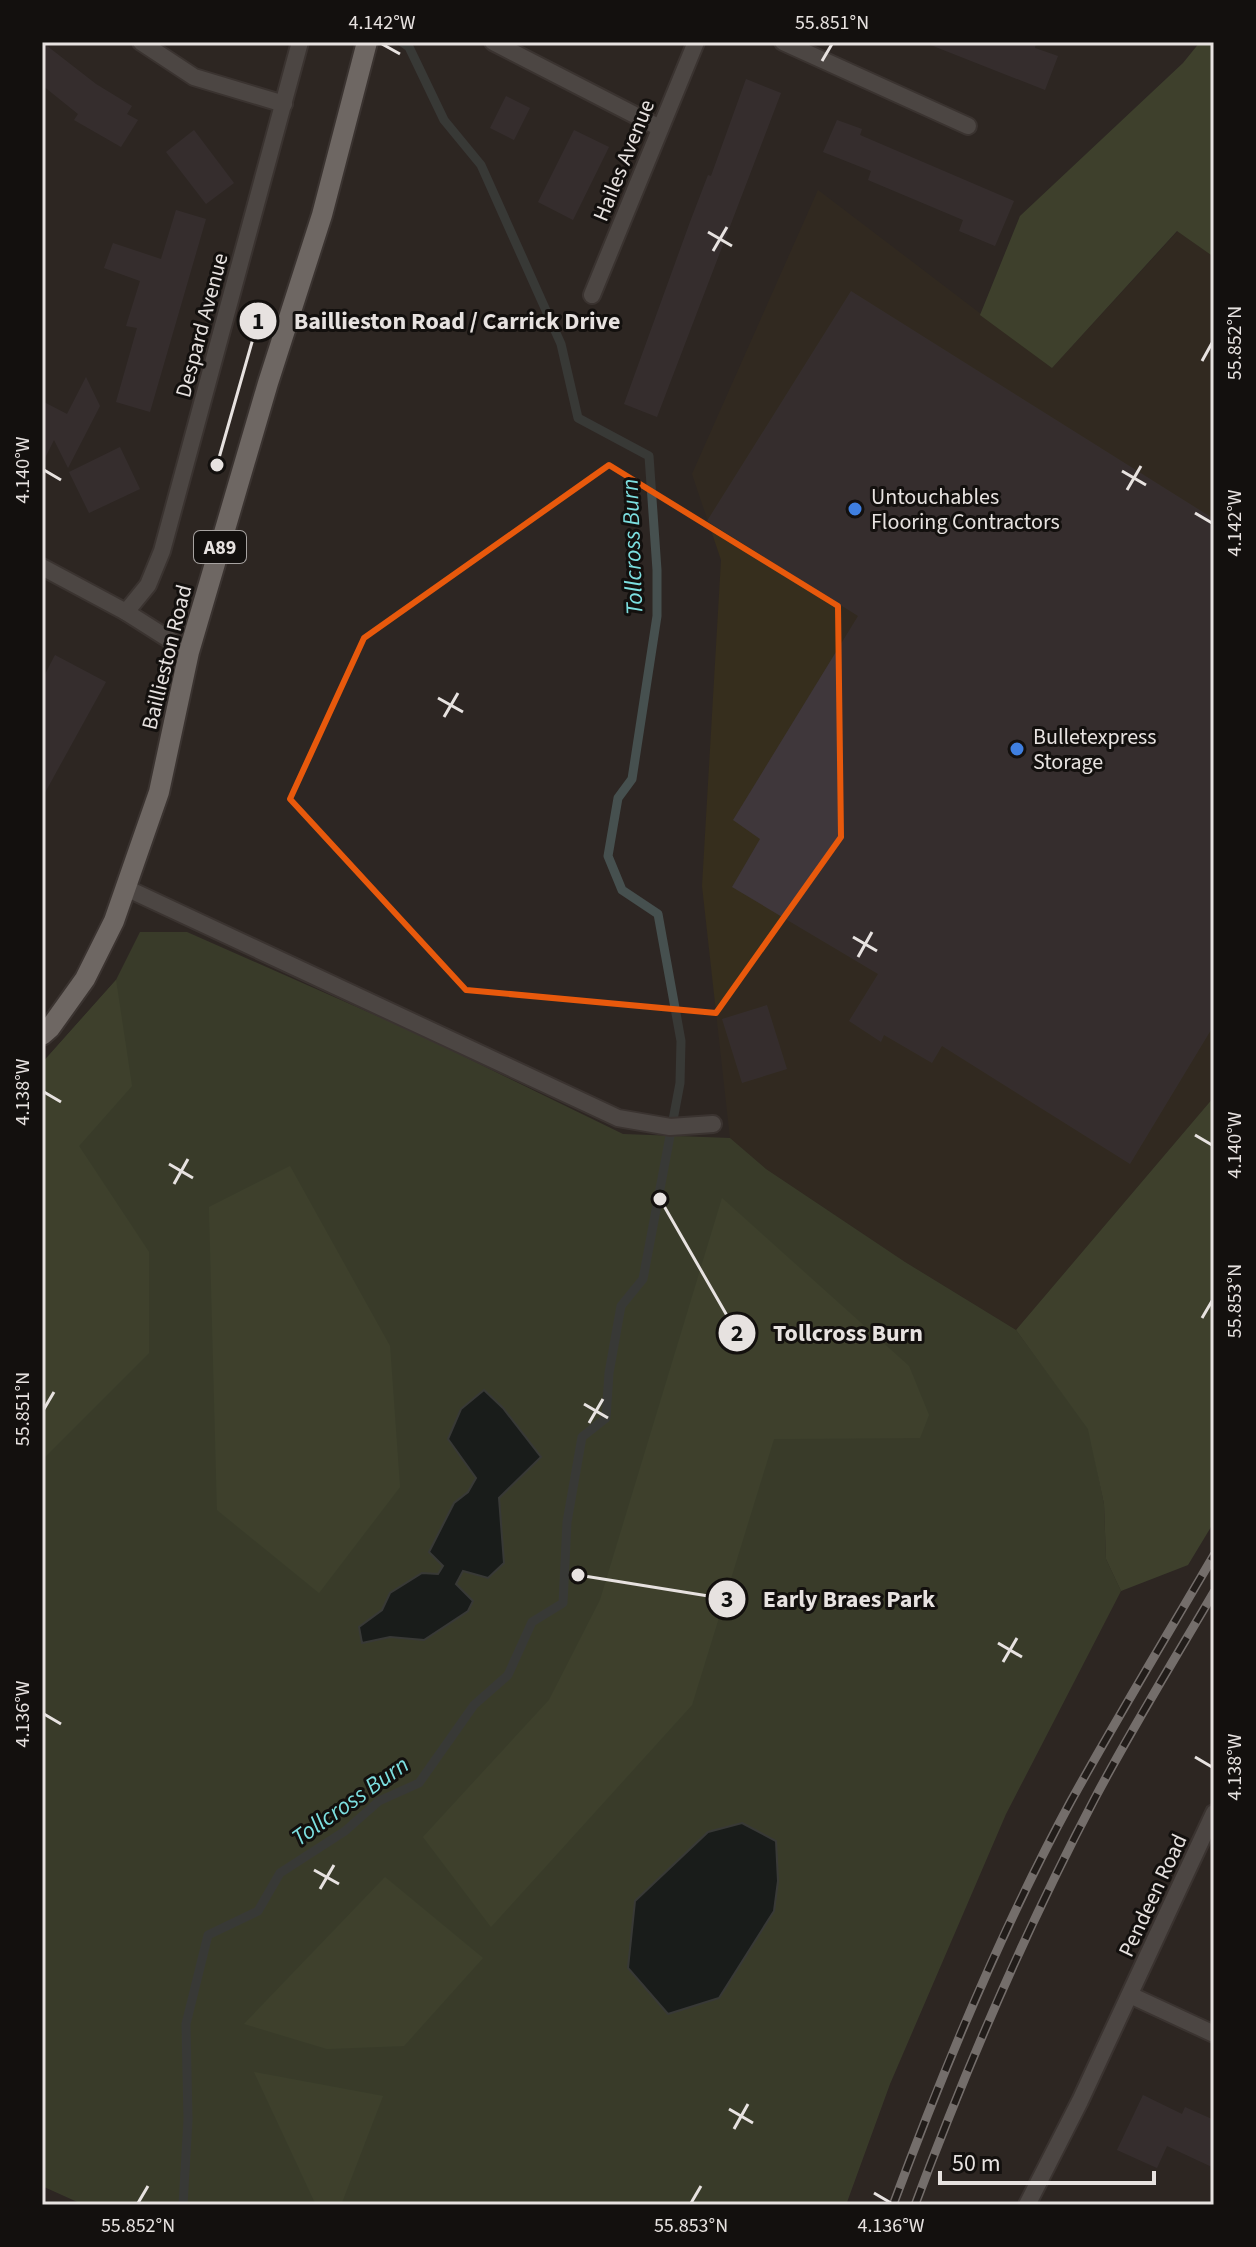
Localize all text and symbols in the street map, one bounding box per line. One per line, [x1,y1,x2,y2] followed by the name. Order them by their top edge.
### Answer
[348,9,416,37] text: 4.142°W
[795,9,869,37] text: 55.851°N
[585,95,663,226] street label: Hailes Avenue
[167,249,237,401] street label: Despard Avenue
[238,297,636,345] callout: Baillieston Road / Carrick Drive
[252,304,264,339] text: 1
[294,304,620,339] text: Baillieston Road / Carrick Drive
[1221,306,1249,380] text: 55.852°N
[9,436,37,504] text: 4.140°W
[613,478,652,616] water label: Tollcross Burn
[871,481,1060,538] place label: Untouchables Flooring Contractors
[1221,489,1249,557] text: 4.142°W
[846,500,864,518] marker: Untouchables Flooring Contractors
[194,531,246,563] road number: A89
[133,581,200,733] street label: Baillieston Road
[1033,721,1157,778] place label: Bulletexpress Storage
[1008,740,1026,758] marker: Bulletexpress Storage
[9,1058,37,1126] text: 4.138°W
[1221,1111,1249,1179] text: 4.140°W
[1221,1264,1249,1338] text: 55.853°N
[717,1309,938,1357] callout: Tollcross Burn
[731,1316,743,1351] text: 2
[773,1316,923,1351] text: Tollcross Burn
[9,1372,37,1446] text: 55.851°N
[707,1575,951,1623] callout: Early Braes Park
[721,1582,733,1617] text: 3
[763,1582,936,1617] text: Early Braes Park
[9,1680,37,1748] text: 4.136°W
[1221,1733,1249,1801] text: 4.138°W
[284,1748,416,1855] water label: Tollcross Burn
[1110,1829,1195,1962] street label: Pendeen Road
[940,2135,1154,2185] scale bar
[952,2146,1001,2181] text: 50 m
[101,2212,175,2240] text: 55.852°N
[654,2212,728,2240] text: 55.853°N
[857,2212,925,2240] text: 4.136°W

